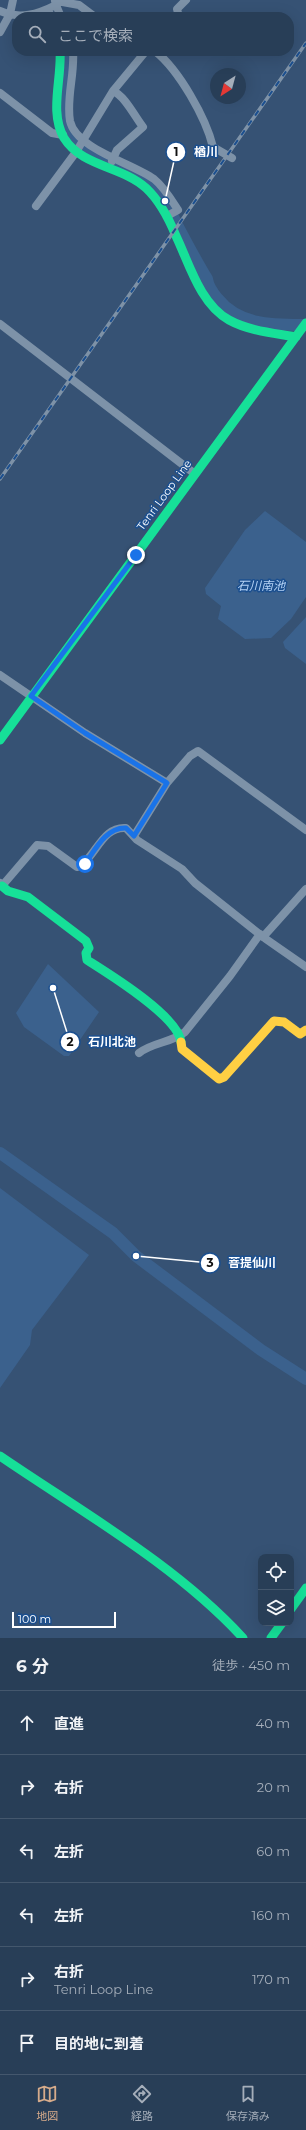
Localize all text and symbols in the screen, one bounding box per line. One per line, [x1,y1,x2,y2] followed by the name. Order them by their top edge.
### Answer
[12,12,294,56] search box
[26,23,48,45] icon: search
[58,26,133,45] text: ここで検索
[210,68,246,104] north arrow
[166,140,226,164] callout: 楢川
[174,144,178,159] text: 1
[194,144,218,159] text: 楢川
[134,457,195,533] street label: Tenri Loop Line
[127,546,145,564] route end
[237,578,286,593] water label: 石川南池
[76,855,94,873] route start
[60,1030,144,1054] callout: 石川北池
[66,1034,74,1049] text: 2
[88,1034,136,1049] text: 石川北池
[200,1251,284,1275] callout: 菩提仙川
[205,1255,214,1270] text: 3
[228,1255,276,1270] text: 菩提仙川
[258,1554,294,1626] map controls
[258,1554,294,1590] button: locate
[258,1590,294,1626] button: layers
[12,1610,116,1629] scale bar
[18,1612,51,1626] text: 100 m
[16,1656,49,1676] text: 6 分
[212,1657,290,1673] text: 徒歩 · 450 m
[16,1712,38,1734] icon: ahead
[54,1714,84,1733] text: 直進
[256,1715,290,1731] text: 40 m
[16,1776,38,1798] icon: right
[54,1778,84,1797] text: 右折
[257,1779,290,1795] text: 20 m
[16,1840,38,1862] icon: left
[54,1842,84,1861] text: 左折
[256,1843,290,1859] text: 60 m
[16,1904,38,1926] icon: left
[54,1906,84,1925] text: 左折
[252,1907,290,1923] text: 160 m
[54,1962,84,1981] text: 右折
[16,1968,38,1990] icon: right
[252,1971,290,1987] text: 170 m
[54,1981,153,1997] text: Tenri Loop Line
[16,2032,38,2054] icon: arrive
[54,2034,144,2053] text: 目的地に到着
[36,2083,58,2123] tab: 地図
[131,2083,153,2123] tab: 経路
[226,2083,270,2123] tab: 保存済み

